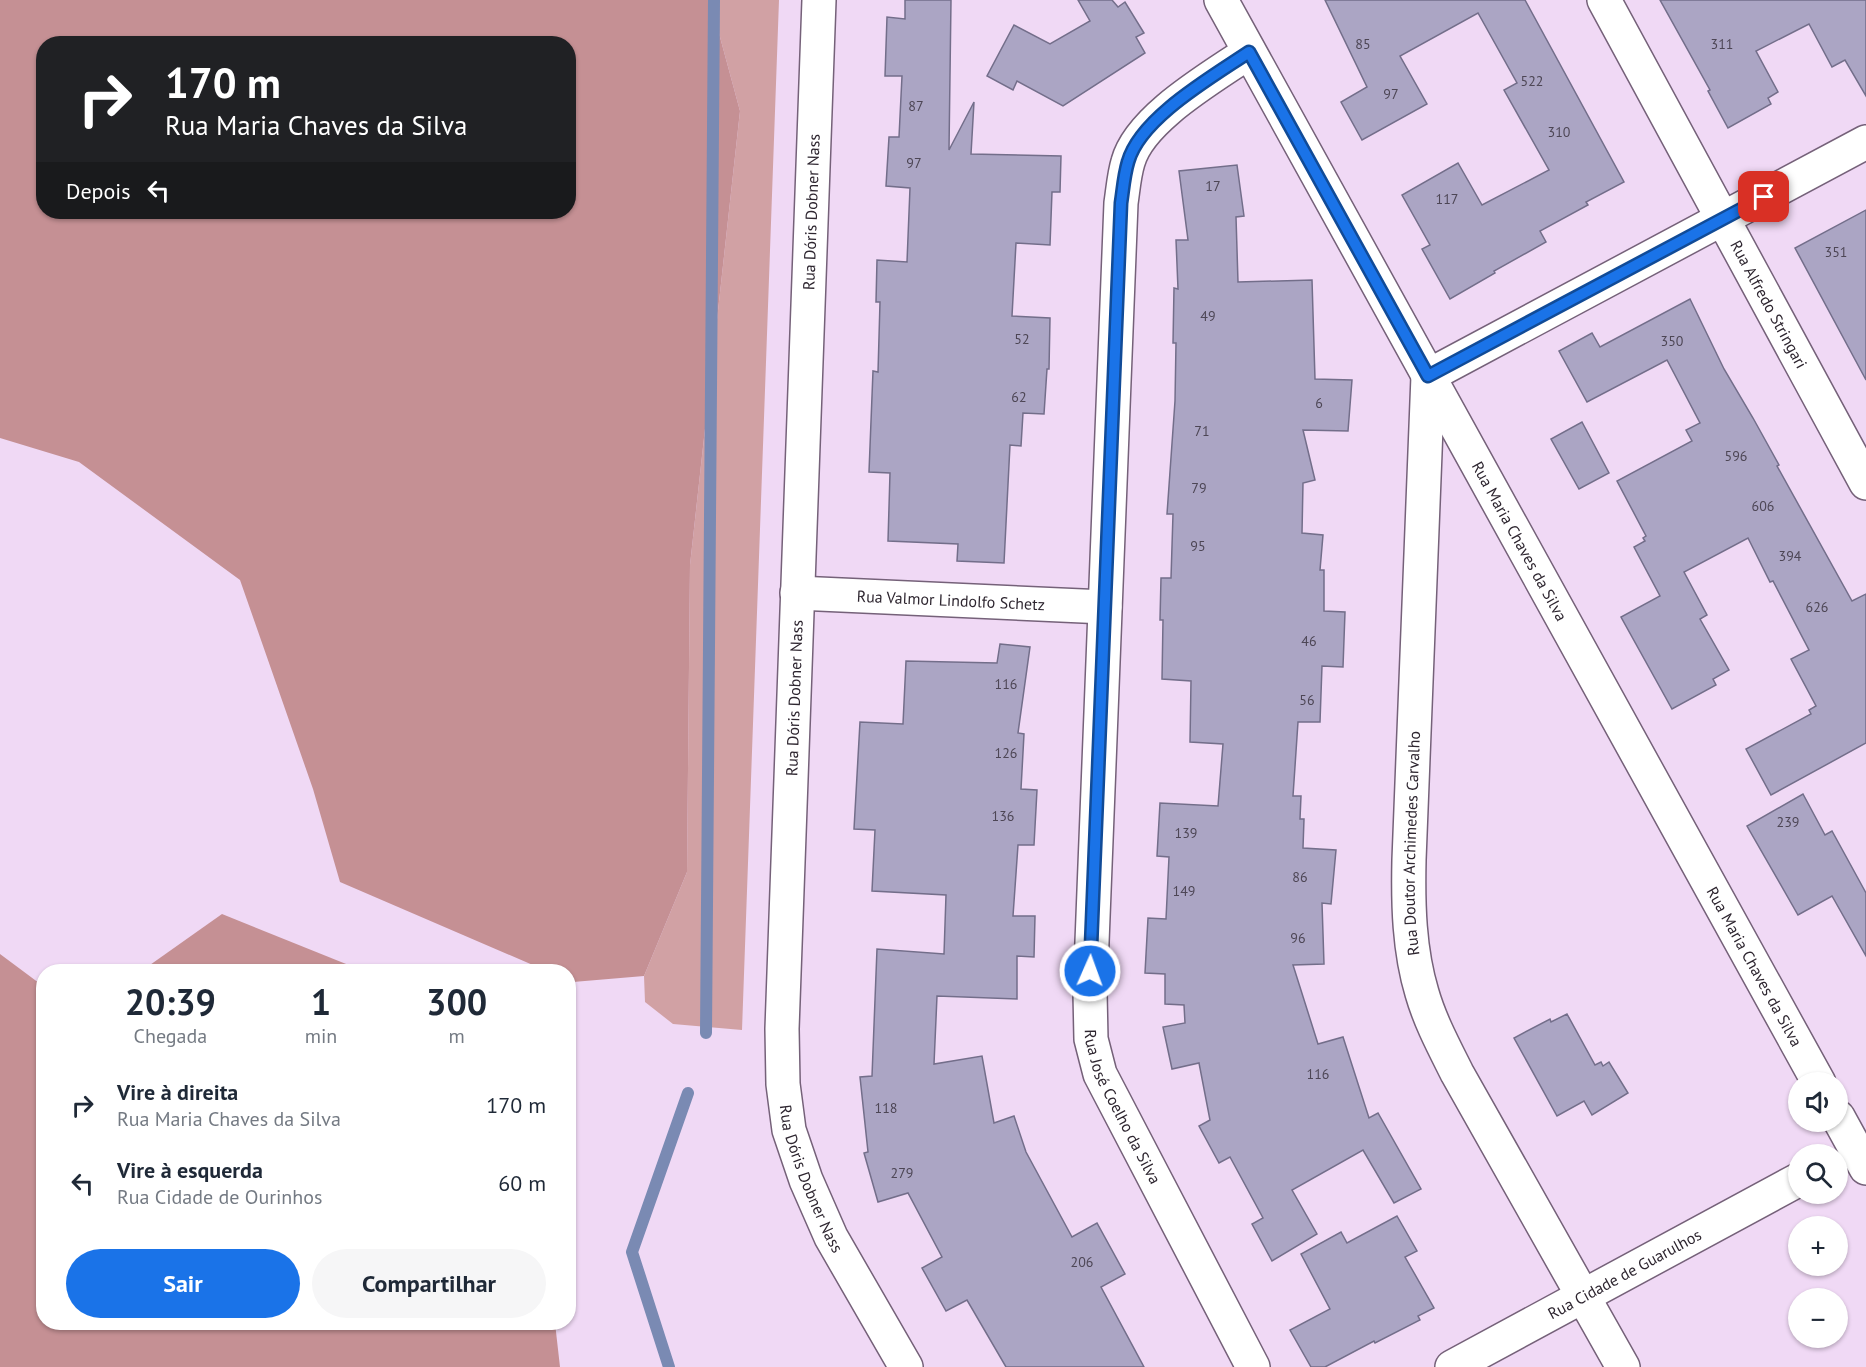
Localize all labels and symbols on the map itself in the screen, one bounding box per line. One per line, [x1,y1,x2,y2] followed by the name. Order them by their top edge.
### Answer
[1355,35,1371,53] house number: 85
[1711,35,1733,53] house number: 311
[1521,72,1543,90] house number: 522
[1383,85,1399,103] house number: 97
[908,97,924,115] house number: 87
[1548,123,1571,141] house number: 310
[798,133,824,291] street label: Rua Dóris Dobner Nass
[906,154,922,172] house number: 97
[1738,171,1789,222] pin
[1205,177,1221,195] house number: 17
[1436,190,1458,208] house number: 117
[1726,237,1812,372] street label: Rua Alfredo Stringari
[1825,243,1847,261] house number: 351
[1200,307,1216,325] house number: 49
[1014,330,1030,348] house number: 52
[1661,332,1684,350] house number: 350
[1011,388,1027,406] house number: 62
[1315,394,1323,412] house number: 6
[1194,422,1210,440] house number: 71
[1725,447,1747,465] house number: 596
[1468,458,1572,624] street label: Rua Maria Chaves da Silva
[1191,479,1207,497] house number: 79
[1752,497,1774,515] house number: 606
[1190,537,1206,555] house number: 95
[1779,547,1802,565] house number: 394
[856,586,1045,614] street label: Rua Valmor Lindolfo Schetz
[1806,598,1828,616] house number: 626
[781,619,807,777] street label: Rua Dóris Dobner Nass
[1301,632,1317,650] house number: 46
[995,675,1017,693] house number: 116
[1299,691,1315,709] house number: 56
[1399,731,1424,957] street label: Rua Doutor Archimedes Carvalho
[995,744,1017,762] house number: 126
[992,807,1014,825] house number: 136
[1777,813,1799,831] house number: 239
[1175,824,1197,842] house number: 139
[1292,868,1308,886] house number: 86
[1173,882,1195,900] house number: 149
[1703,883,1807,1050] street label: Rua Maria Chaves da Silva
[1290,929,1306,947] house number: 96
[1058,939,1122,1003] position arrow
[1081,1029,1165,1187] street label: Rua José Coelho da Silva
[1307,1065,1329,1083] house number: 116
[875,1099,897,1117] house number: 118
[776,1104,848,1256] street label: Rua Dóris Dobner Nass
[891,1164,913,1182] house number: 279
[1544,1224,1705,1323] street label: Rua Cidade de Guarulhos
[1071,1253,1093,1271] house number: 206

